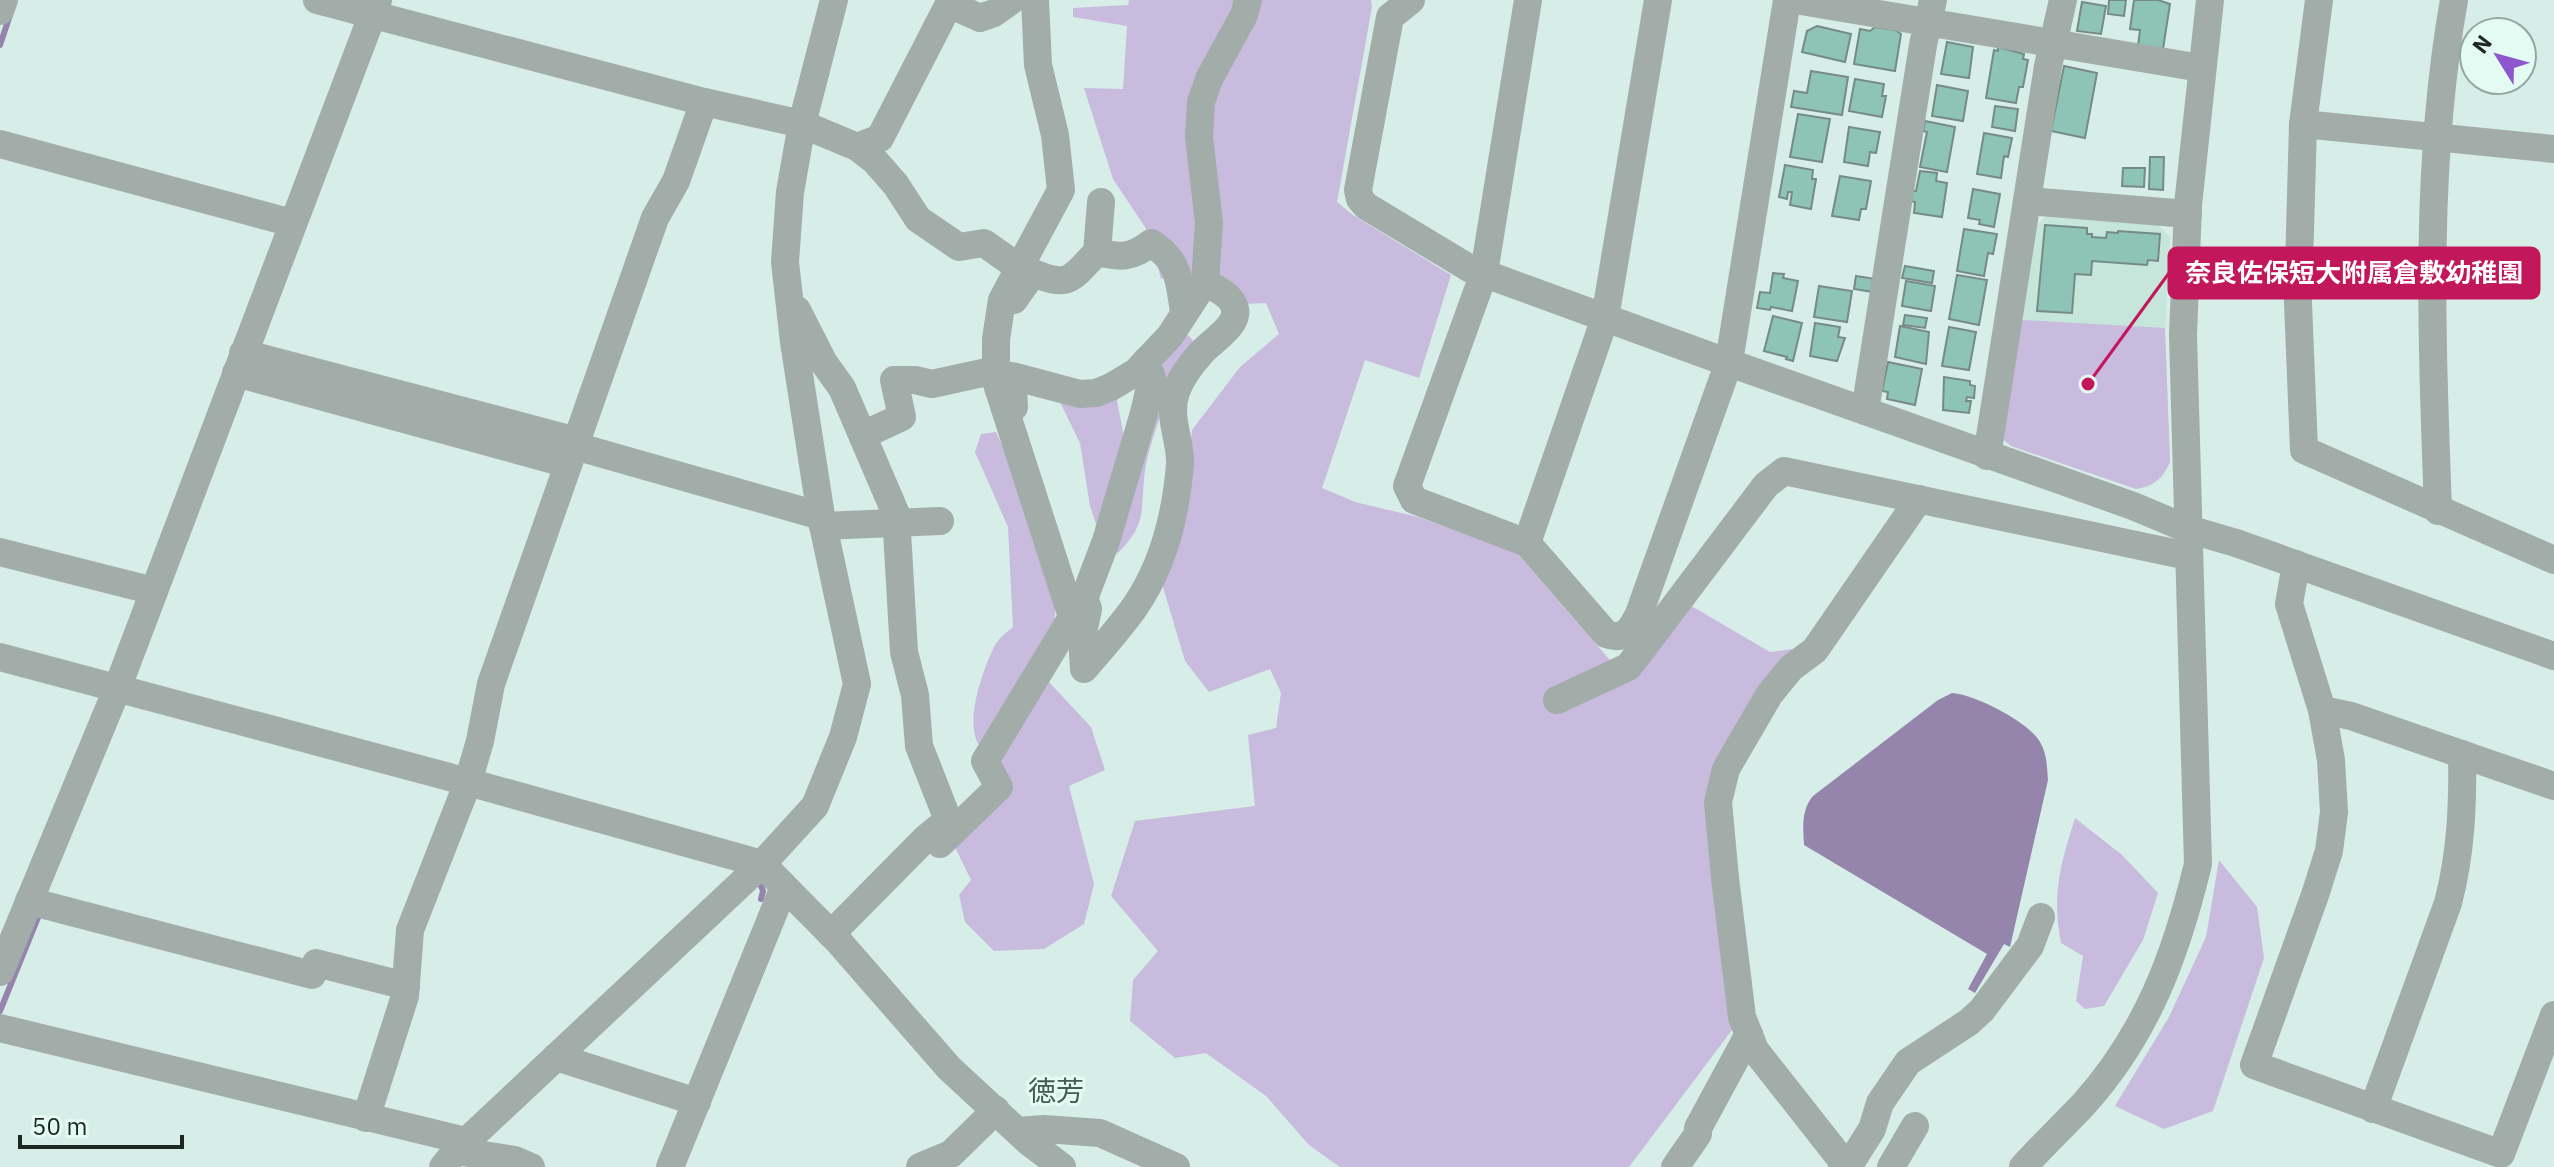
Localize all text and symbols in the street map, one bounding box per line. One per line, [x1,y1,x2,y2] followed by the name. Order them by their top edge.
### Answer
[2458,16,2538,96] north arrow
[2465,29,2498,59] text: N
[2169,248,2539,298] callout: 奈良佐保短大附属倉敷幼稚園
[2185,255,2523,289] text: 奈良佐保短大附属倉敷幼稚園
[1028,1072,1084,1109] district label: 徳芳
[20,1099,182,1149] scale bar
[32,1110,87,1142] text: 50 m

